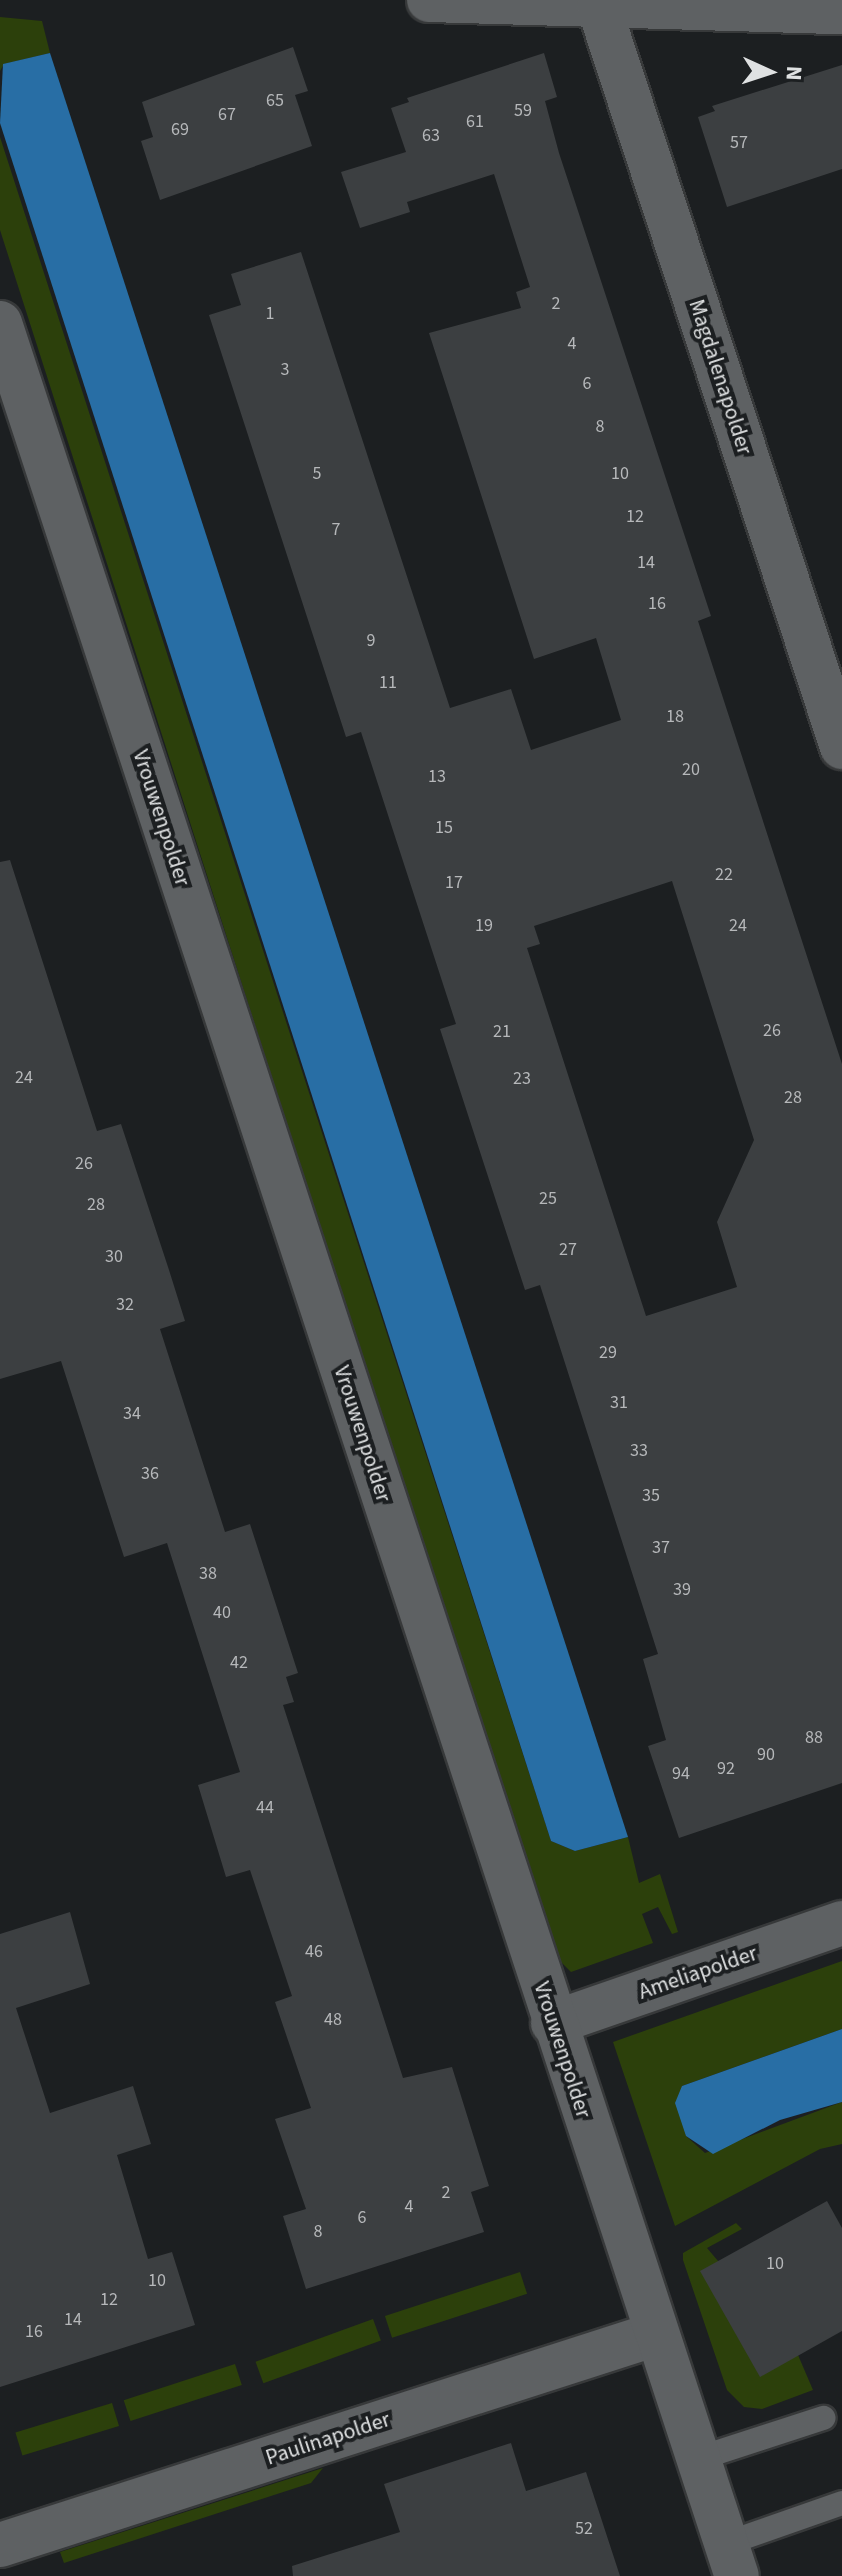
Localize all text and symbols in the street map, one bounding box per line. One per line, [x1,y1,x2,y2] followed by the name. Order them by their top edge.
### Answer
[730,32,810,112] north arrow
[778,65,810,81] text: N
[266,90,284,112] house number: 65
[514,100,532,122] house number: 59
[218,104,236,126] house number: 67
[466,111,484,133] house number: 61
[171,119,189,141] house number: 69
[422,125,440,147] house number: 63
[730,132,748,154] house number: 57
[552,293,560,315] house number: 2
[683,296,757,458] street label: Magdalenapolder
[266,303,274,325] house number: 1
[568,333,576,355] house number: 4
[281,359,289,381] house number: 3
[583,373,591,395] house number: 6
[596,416,604,438] house number: 8
[313,463,321,485] house number: 5
[611,463,629,485] house number: 10
[626,506,644,528] house number: 12
[332,519,340,541] house number: 7
[637,552,655,574] house number: 14
[648,593,666,615] house number: 16
[367,630,375,652] house number: 9
[379,672,397,694] house number: 11
[666,706,684,728] house number: 18
[127,747,195,889] street label: Vrouwenpolder
[682,759,700,781] house number: 20
[428,766,446,788] house number: 13
[435,817,453,839] house number: 15
[715,864,733,886] house number: 22
[445,872,463,894] house number: 17
[475,915,493,937] house number: 19
[729,915,747,937] house number: 24
[763,1020,781,1042] house number: 26
[493,1021,511,1043] house number: 21
[15,1067,33,1089] house number: 24
[513,1068,531,1090] house number: 23
[784,1087,802,1109] house number: 28
[75,1153,93,1175] house number: 26
[539,1188,557,1210] house number: 25
[87,1194,105,1216] house number: 28
[559,1239,577,1261] house number: 27
[105,1246,123,1268] house number: 30
[116,1294,134,1316] house number: 32
[599,1342,617,1364] house number: 29
[328,1363,396,1505] street label: Vrouwenpolder
[610,1392,628,1414] house number: 31
[123,1403,141,1425] house number: 34
[630,1440,648,1462] house number: 33
[141,1463,159,1485] house number: 36
[642,1485,660,1507] house number: 35
[652,1537,670,1559] house number: 37
[199,1563,217,1585] house number: 38
[673,1579,691,1601] house number: 39
[213,1602,231,1624] house number: 40
[230,1652,248,1674] house number: 42
[805,1727,823,1749] house number: 88
[757,1744,775,1766] house number: 90
[717,1758,735,1780] house number: 92
[672,1763,690,1785] house number: 94
[256,1797,274,1819] house number: 44
[635,1940,761,2006] street label: Ameliapolder
[305,1941,323,1963] house number: 46
[528,1979,596,2121] street label: Vrouwenpolder
[324,2009,342,2031] house number: 48
[442,2182,450,2204] house number: 2
[405,2196,413,2218] house number: 4
[358,2207,366,2229] house number: 6
[314,2221,322,2243] house number: 8
[766,2253,784,2275] house number: 10
[148,2270,166,2292] house number: 10
[100,2289,118,2311] house number: 12
[64,2309,82,2331] house number: 14
[25,2321,43,2343] house number: 16
[262,2406,394,2472] street label: Paulinapolder
[575,2518,593,2540] house number: 52

